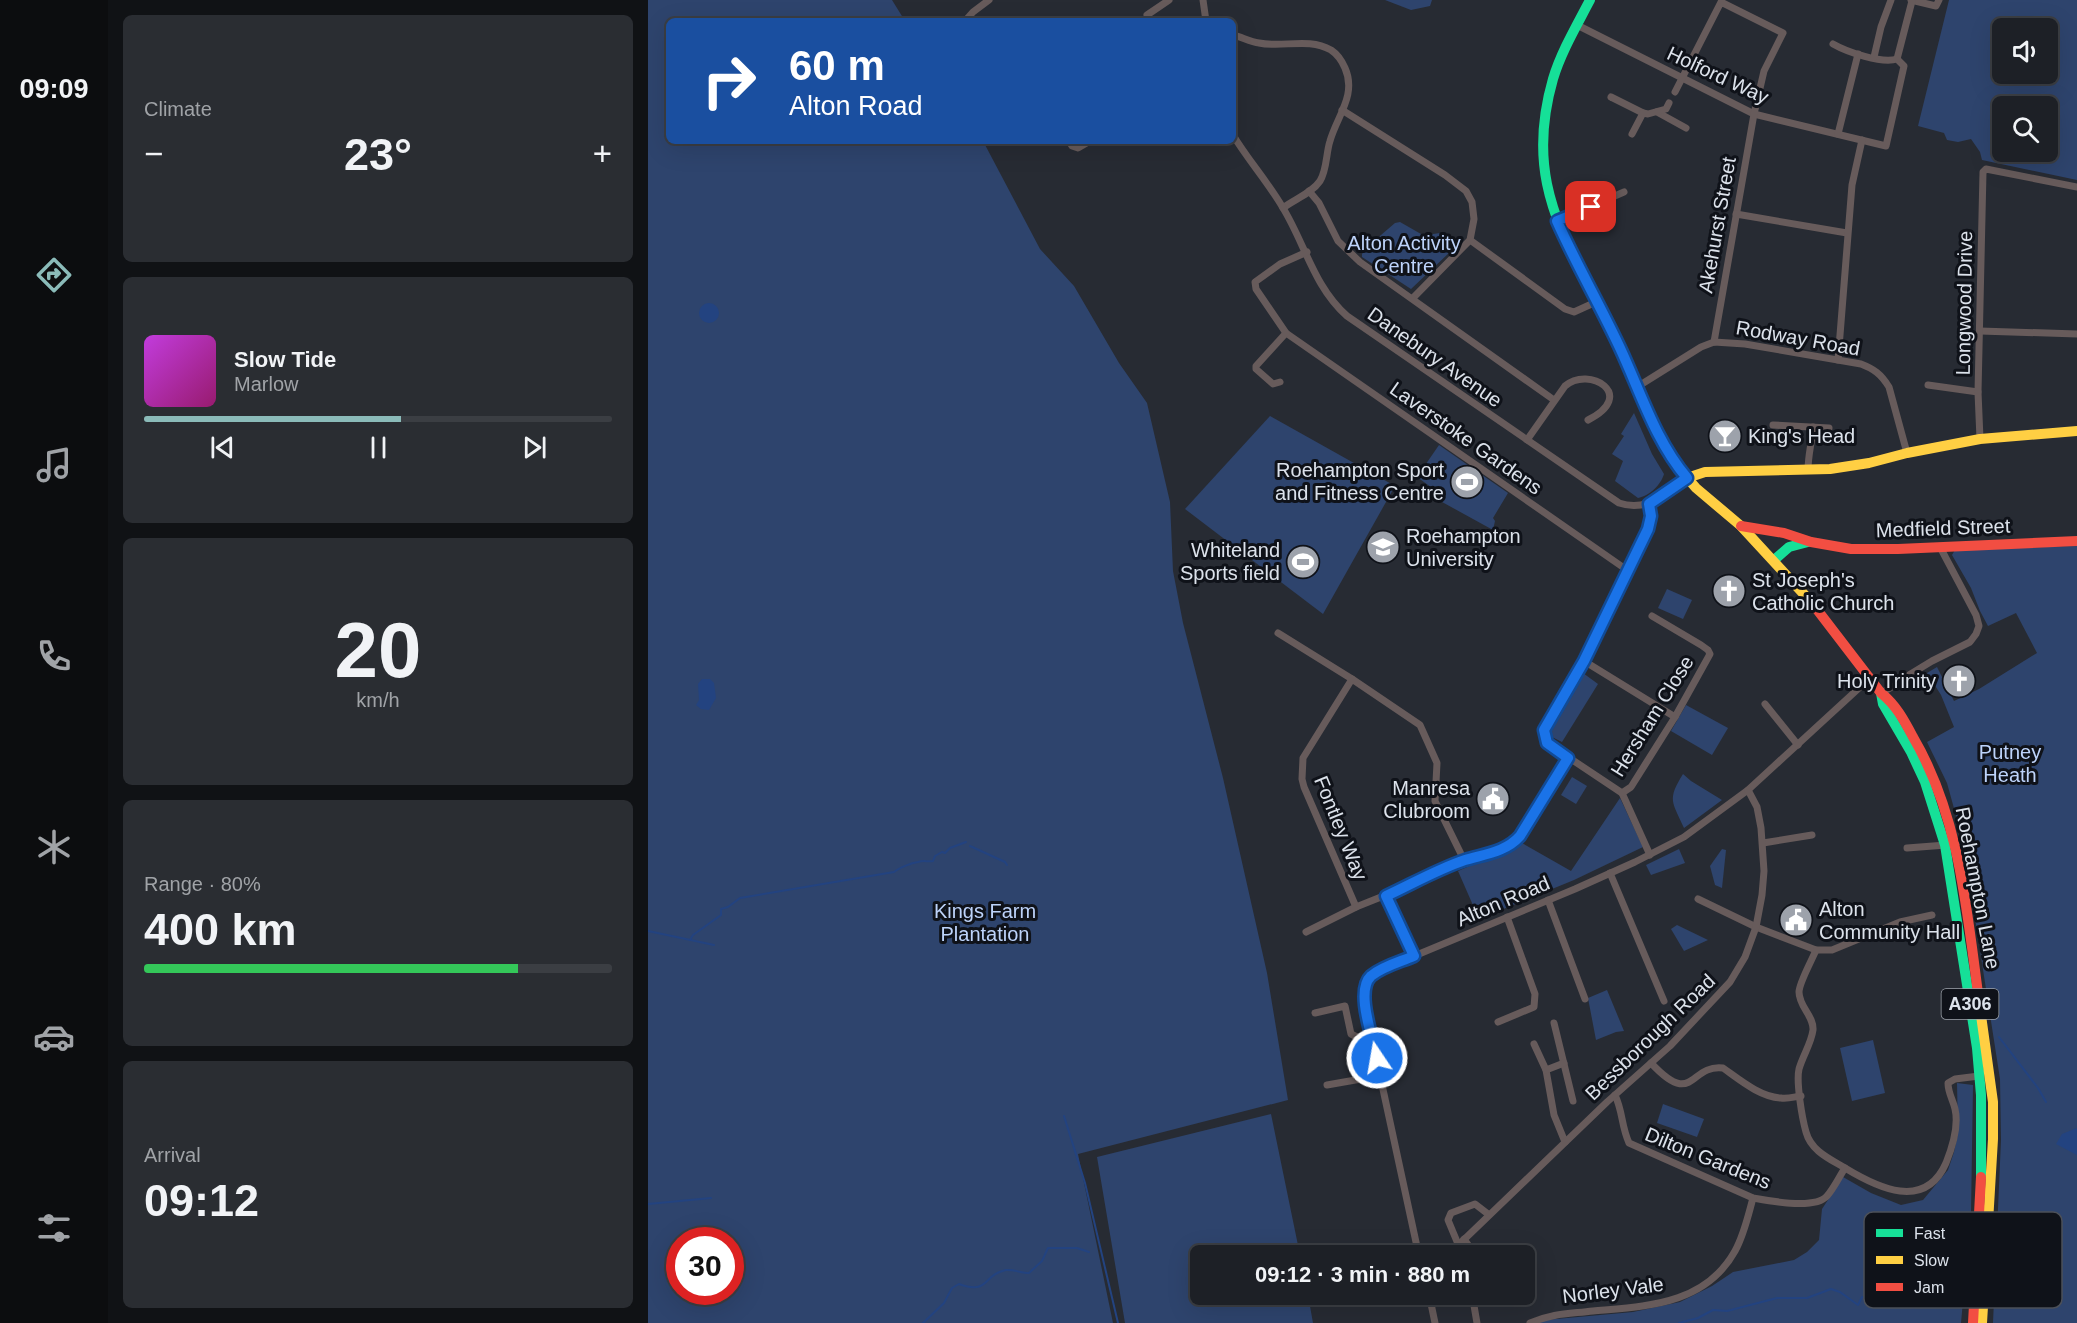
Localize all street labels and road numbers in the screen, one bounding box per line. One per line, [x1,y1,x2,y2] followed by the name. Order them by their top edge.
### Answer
[1664,42,1772,108] street label: Holford Way
[1694,155,1740,295] street label: Akehurst Street
[1952,231,1976,375] street label: Longwood Drive
[1364,302,1506,412] street label: Danebury Avenue
[1734,316,1862,360] street label: Rodway Road
[1386,377,1546,499] street label: Laverstoke Gardens
[1875,515,2011,541] street label: Medfield Street
[1606,652,1698,780] street label: Hersham Close
[1310,773,1372,883] street label: Fontley Way
[1952,805,2004,971] street label: Roehampton Lane
[1453,872,1553,930] street label: Alton Road
[1581,970,1719,1104] street label: Bessborough Road
[1942,989,1998,1019] road number: A306
[1642,1123,1774,1193] street label: Dilton Gardens
[1561,1273,1665,1307] street label: Norley Vale

